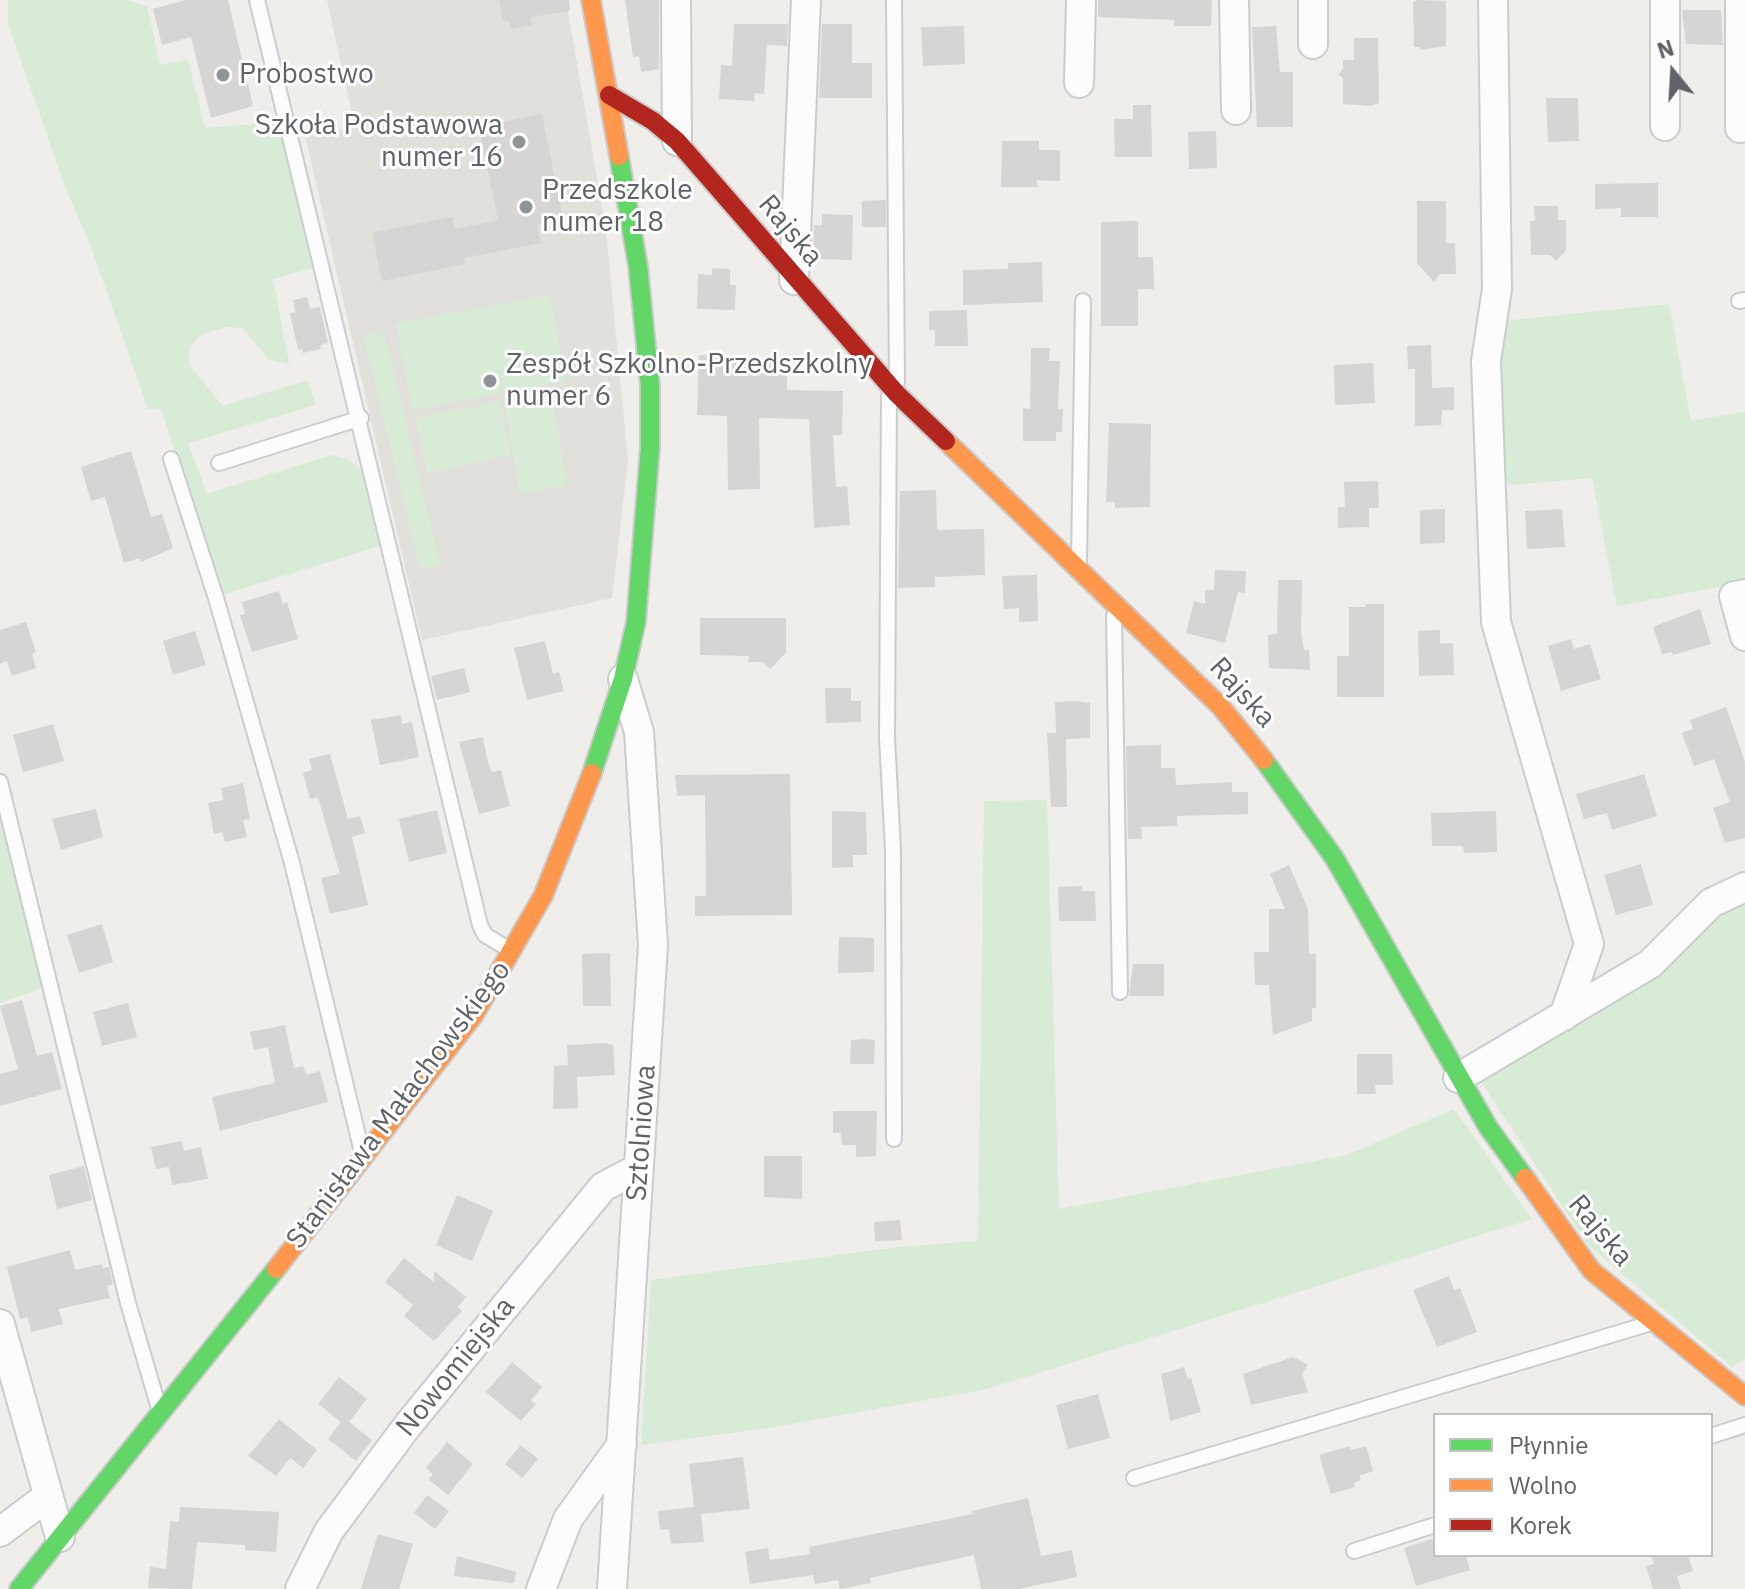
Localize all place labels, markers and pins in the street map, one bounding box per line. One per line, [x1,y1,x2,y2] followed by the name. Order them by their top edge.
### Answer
[239,58,374,92] place label: Probostwo
[214,66,232,84] marker: Probostwo
[255,109,503,175] place label: Szkoła Podstawowa numer 16
[510,133,528,151] marker: Szkoła Podstawowa numer 16
[542,174,693,240] place label: Przedszkole numer 18
[517,198,535,216] marker: Przedszkole numer 18
[506,348,872,414] place label: Zespół Szkolno-Przedszkolny numer 6
[481,372,499,390] marker: Zespół Szkolno-Przedszkolny numer 6

